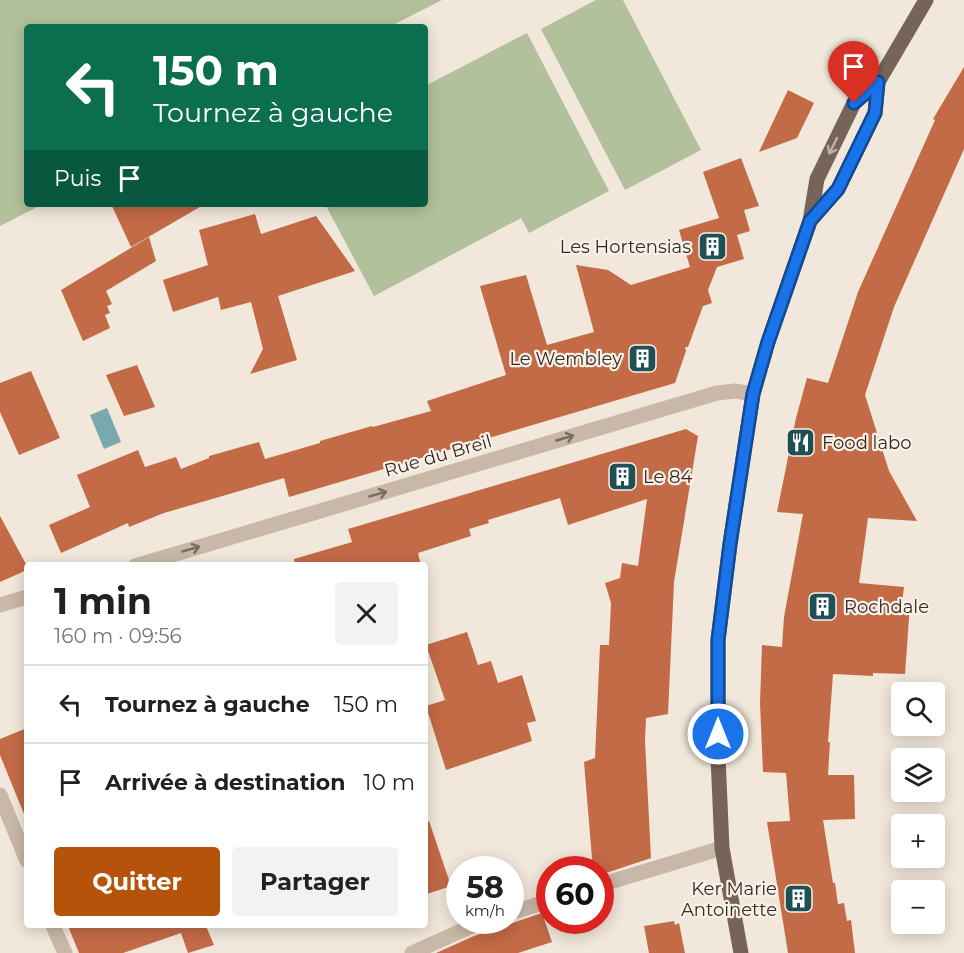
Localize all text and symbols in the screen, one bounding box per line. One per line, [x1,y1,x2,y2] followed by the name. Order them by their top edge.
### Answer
[828,41,879,103] pin
[153,44,279,96] text: 150 m
[54,48,132,126] icon: left
[837,50,870,83] icon: arrive
[153,96,393,129] text: Tournez à gauche
[827,137,838,155] one-way arrow
[113,162,146,195] icon: arrive
[54,165,101,192] text: Puis
[696,231,728,263] building icon: Les Hortensias
[560,236,691,258] place label: Les Hortensias
[627,343,659,375] building icon: Le Wembley
[509,348,622,370] place label: Le Wembley
[785,427,817,459] restaurant icon: Food labo
[382,430,494,482] street label: Rue du Breil
[555,432,574,443] one-way arrow
[822,432,912,454] place label: Food labo
[606,461,638,493] building icon: Le 84
[643,466,693,488] place label: Le 84
[368,488,387,499] one-way arrow
[181,543,200,554] one-way arrow
[54,579,152,623] text: 1 min
[335,582,398,645] button: close
[807,591,839,623] building icon: Rochdale
[844,596,929,618] place label: Rochdale
[54,624,182,648] text: 160 m · 09:56
[891,682,945,934] map controls
[891,682,945,736] button: search
[54,688,87,721] icon: left
[105,691,310,718] text: Tournez à gauche
[334,691,398,718] text: 150 m
[686,702,750,766] position arrow
[891,748,945,802] button: layers
[54,766,87,799] icon: arrive
[105,769,345,796] text: Arrivée à destination
[363,769,415,796] text: 10 m
[891,814,945,868] button: +
[54,847,220,916] button: Quitter
[232,847,398,916] button: Partager
[536,856,614,934] speed limit sign: 60
[466,869,504,906] text: 58
[681,878,777,921] place label: Ker Marie Antoinette
[891,880,945,934] button: −
[782,883,814,915] building icon: Ker Marie Antoinette
[465,901,505,920] text: km/h

